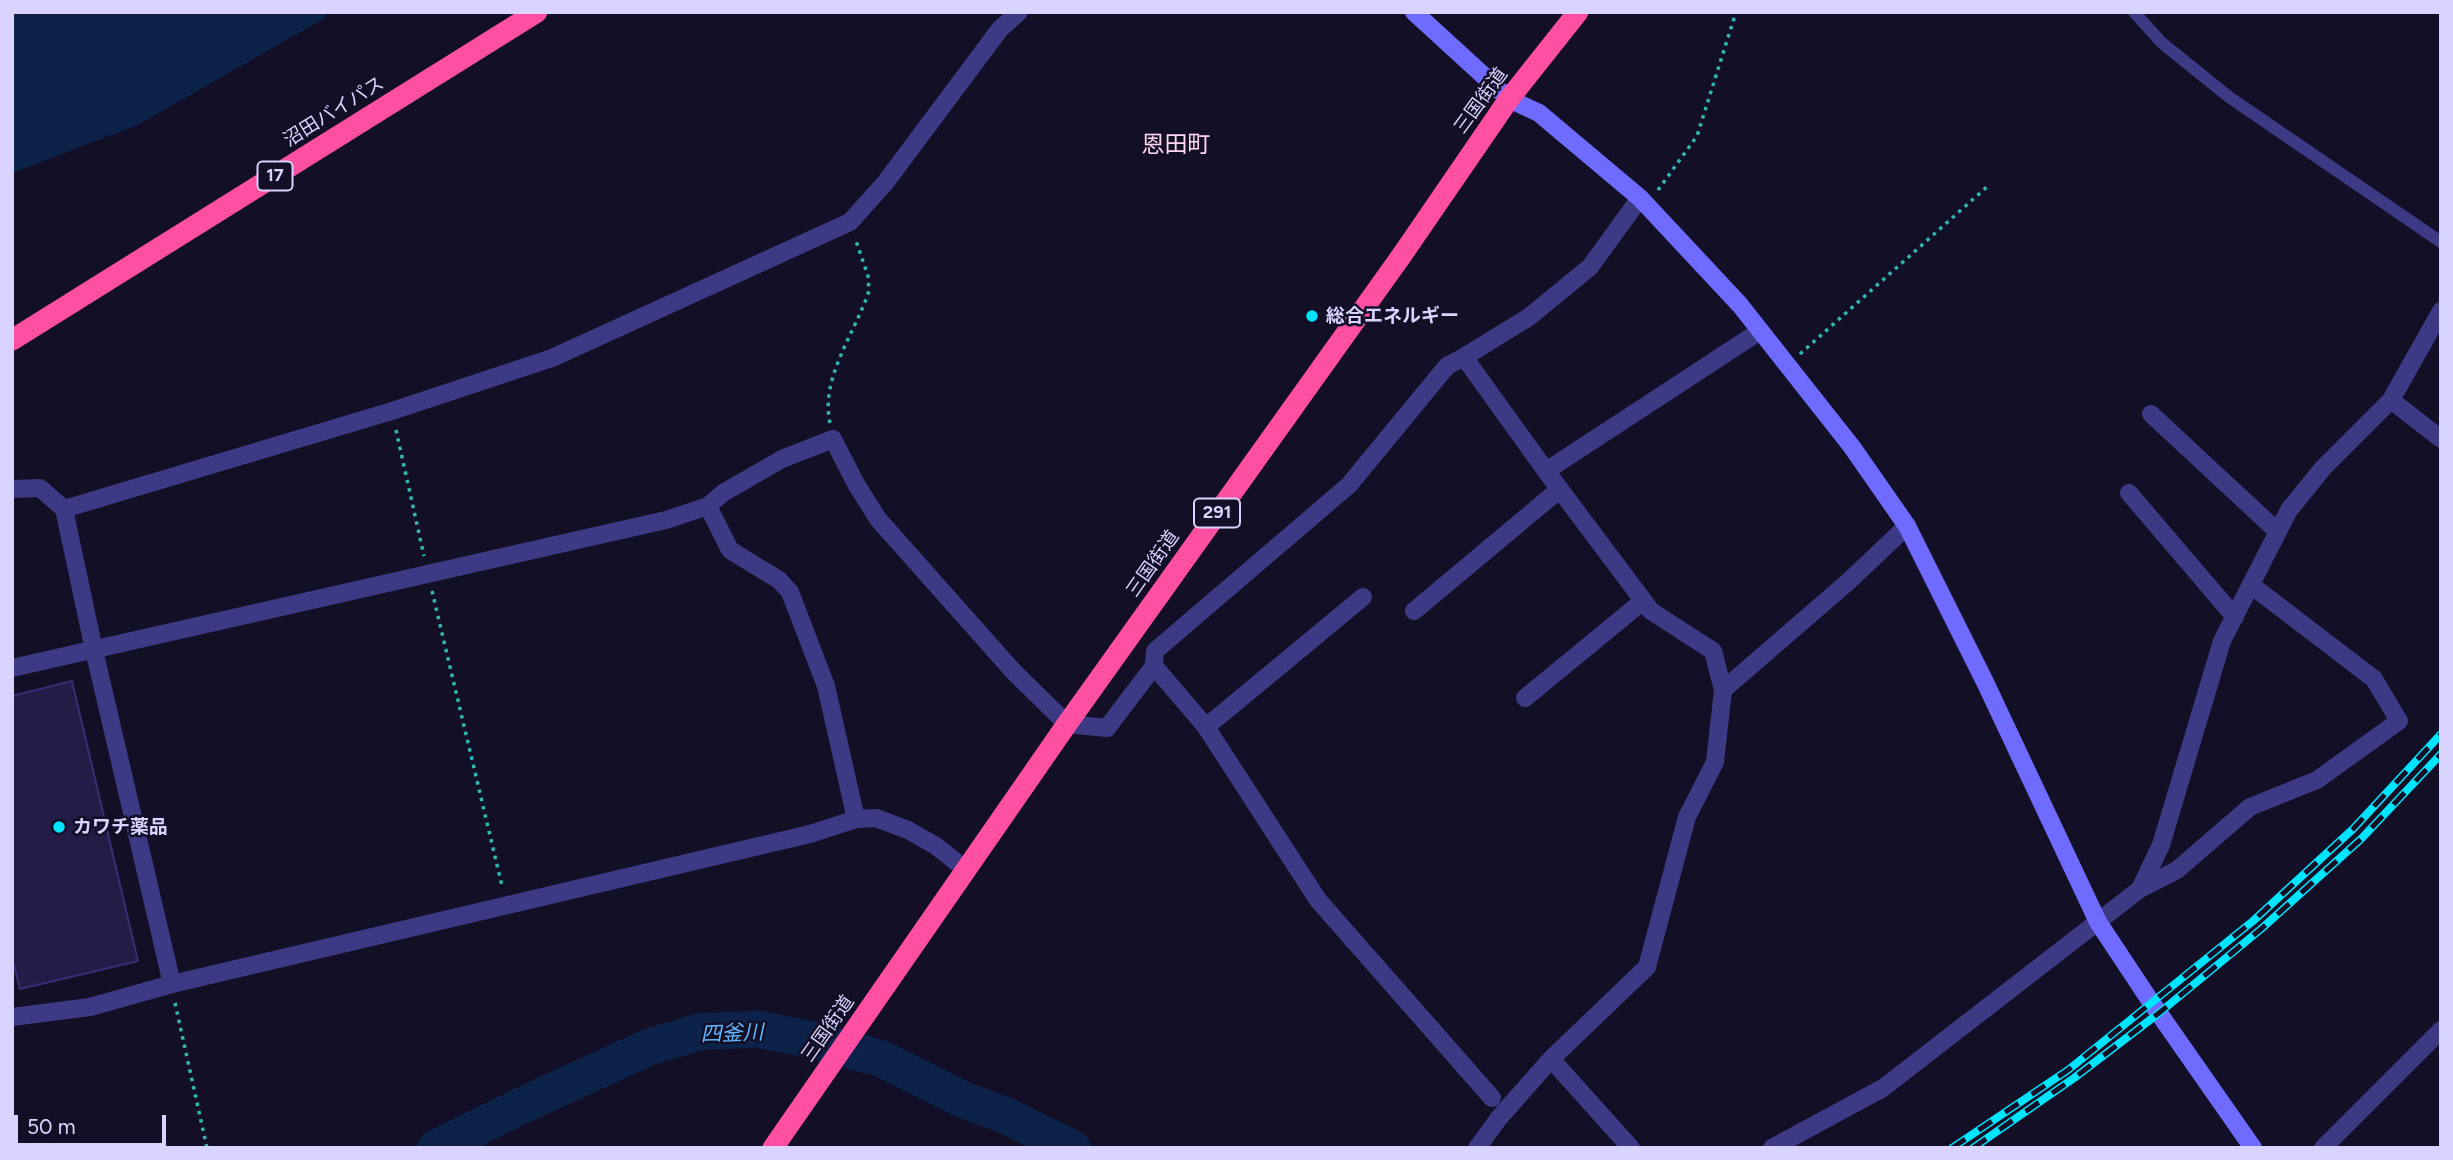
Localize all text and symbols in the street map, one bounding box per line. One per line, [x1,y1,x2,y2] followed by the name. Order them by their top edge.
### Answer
[1449,64,1513,138] street label: 三国街道
[280,72,388,152] street label: 沼田バイパス
[1142,131,1210,159] district label: 恩田町
[258,162,292,190] road number: 17
[1326,305,1459,327] place label: 総合エネルギー
[1304,308,1320,324] marker: 総合エネルギー
[1194,499,1240,528] road number: 291
[1122,526,1184,602] street label: 三国街道
[73,816,168,838] place label: カワチ薬品
[51,819,67,835] marker: カワチ薬品
[797,991,859,1067] street label: 三国街道
[700,1020,764,1048] water label: 四釜川
[18,1100,170,1144] scale bar
[27,1114,76,1139] text: 50 m

